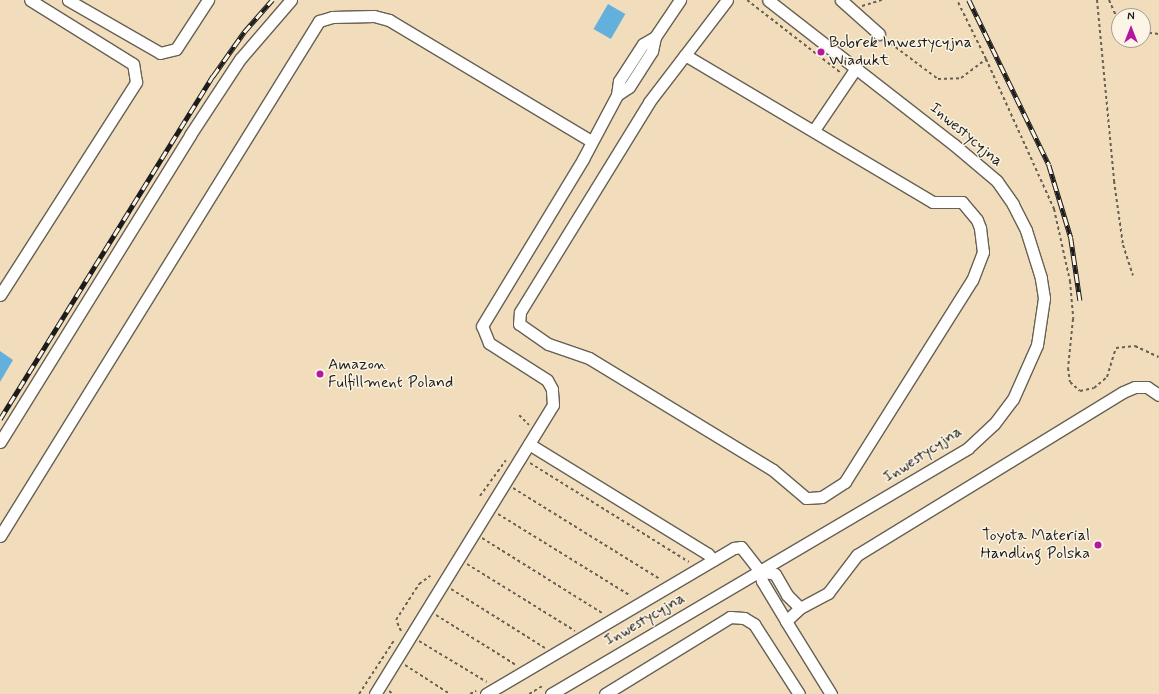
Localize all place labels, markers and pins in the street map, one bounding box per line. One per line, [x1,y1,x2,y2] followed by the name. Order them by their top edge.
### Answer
[829,33,972,71] place label: Bobrek Inwestycyjna Wiadukt
[816,47,826,57] marker: Bobrek Inwestycyjna Wiadukt
[328,355,453,393] place label: Amazon Fulfillment Poland
[315,369,325,379] marker: Amazon Fulfillment Poland
[982,526,1090,564] place label: Toyota Material Handling Polska
[1093,540,1103,550] marker: Toyota Material Handling Polska

